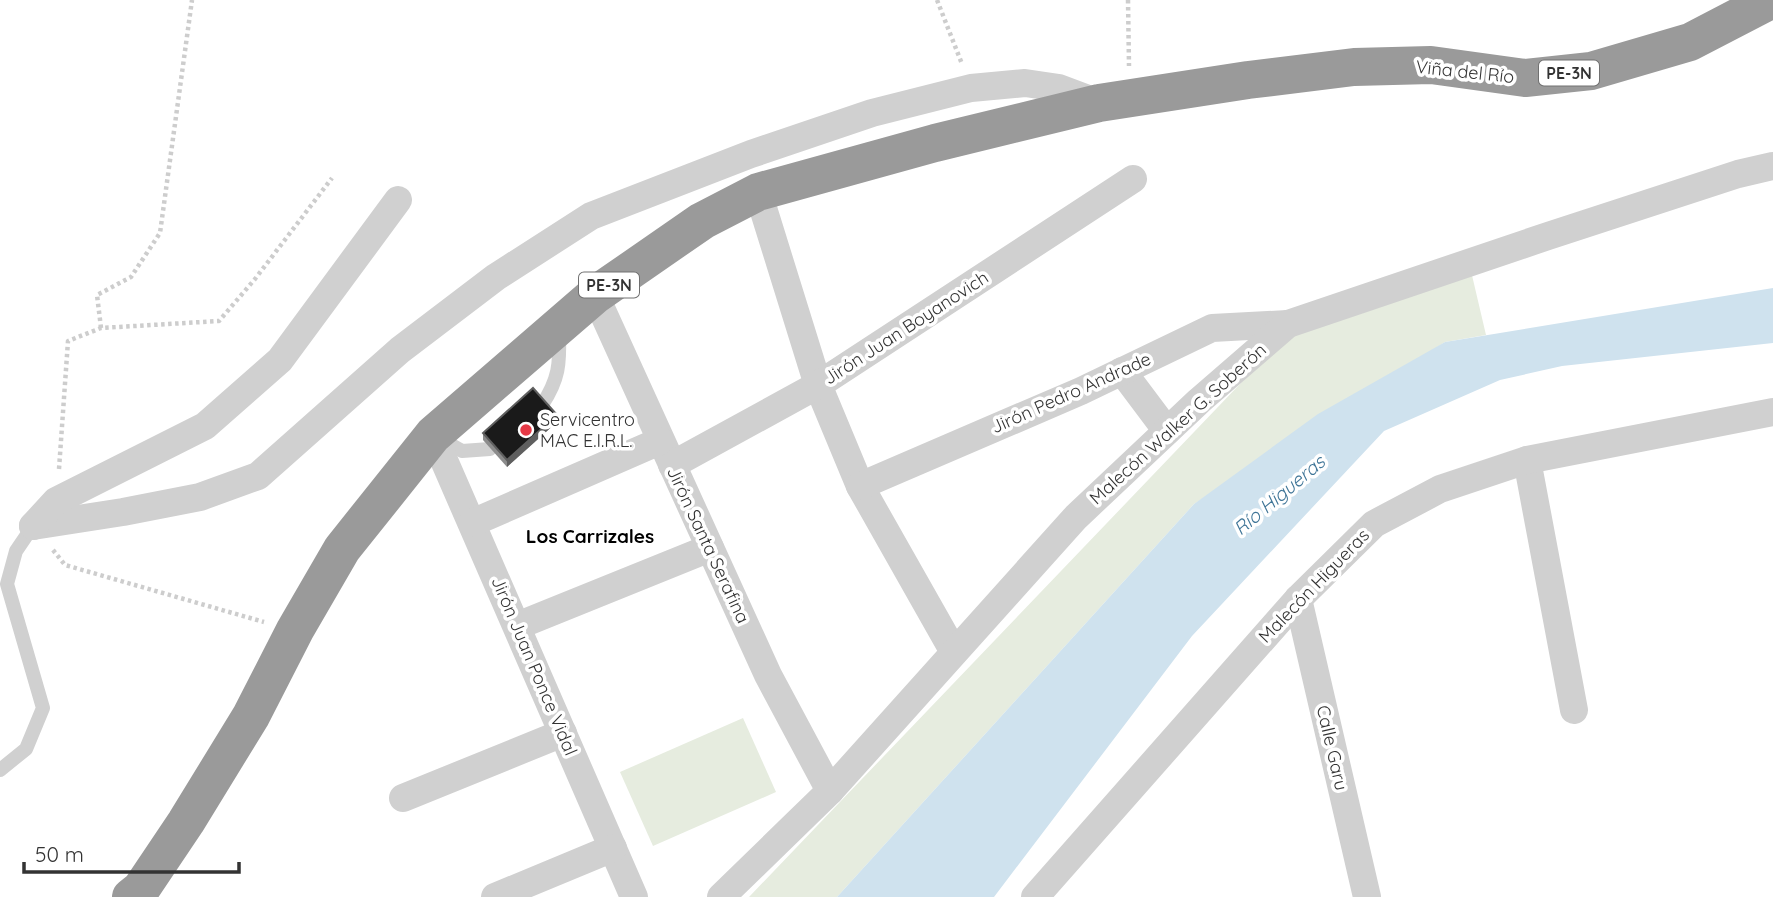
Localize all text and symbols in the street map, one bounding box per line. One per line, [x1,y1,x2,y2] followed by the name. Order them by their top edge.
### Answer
[1415,55,1515,88] street label: Viña del Río
[1539,60,1599,86] road number: PE-3N
[819,266,992,389] street label: Jirón Juan Boyanovich
[579,272,639,298] road number: PE-3N
[1085,338,1271,509] street label: Malecón Walker G. Soberón
[987,347,1154,438] street label: Jirón Pedro Andrade
[540,408,635,452] place label: Servicentro MAC E.I.R.L.
[518,422,534,438] marker: Servicentro MAC E.I.R.L.
[1228,449,1330,540] water label: Río Higueras
[662,463,755,627] street label: Jirón Santa Serafina
[526,524,654,548] district label: Los Carrizales
[1253,524,1374,648] street label: Malecón Higueras
[486,573,583,759] street label: Jirón Juan Ponce Vidal
[1312,703,1353,793] street label: Calle Garu
[24,830,240,874] scale bar
[35,841,84,867] text: 50 m

